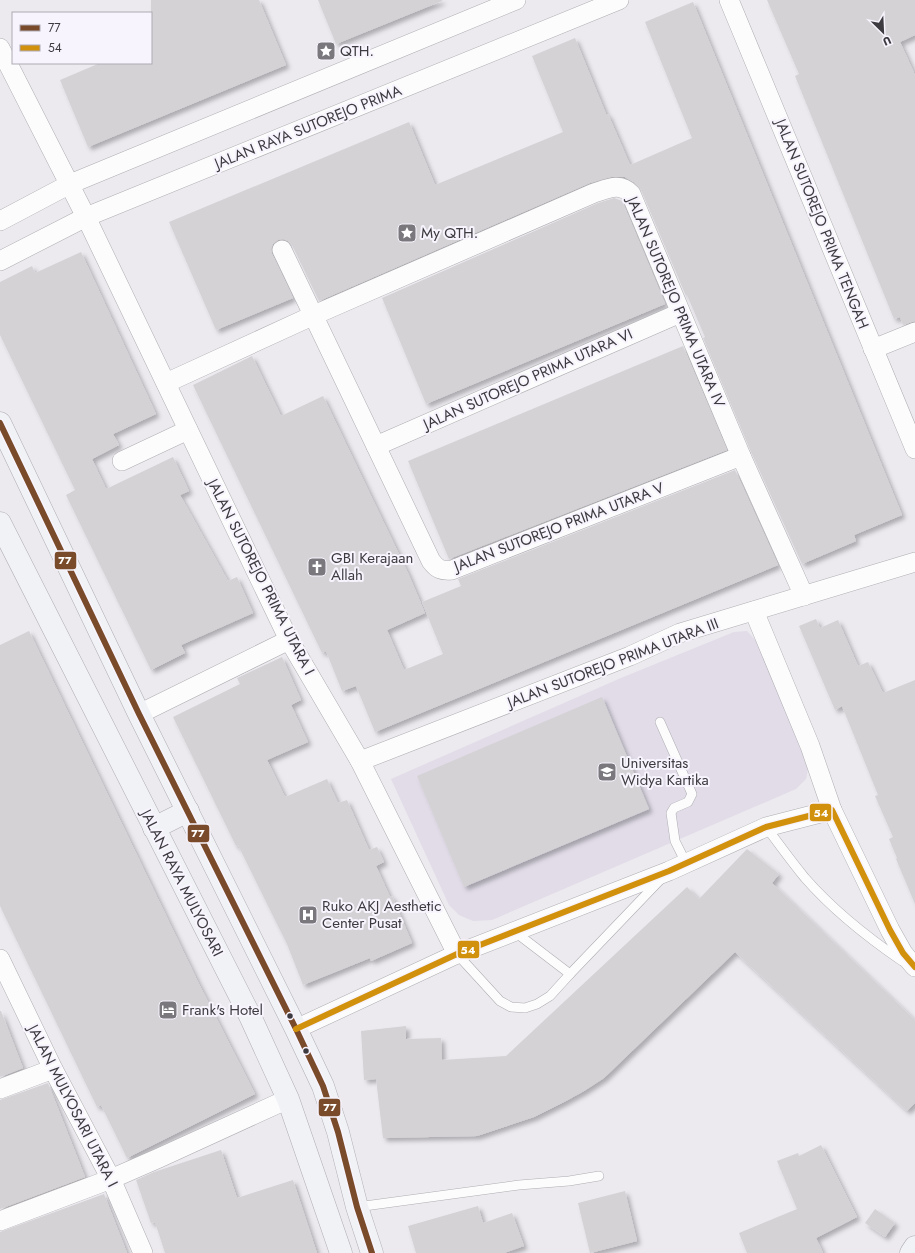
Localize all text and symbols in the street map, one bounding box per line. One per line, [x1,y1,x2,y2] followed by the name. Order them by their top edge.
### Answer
[12,12,152,64] legend
[863,12,903,52] north arrow
[48,19,61,37] text: 77
[880,32,894,50] text: U
[48,39,62,57] text: 54
[315,40,337,62] place icon: QTH.
[340,40,374,62] place label: QTH.
[209,79,405,175] street label: JALAN RAYA SUTOREJO PRIMA
[769,114,874,332] street label: JALAN SUTOREJO PRIMA TENGAH
[621,191,731,411] street label: JALAN SUTOREJO PRIMA UTARA IV
[396,222,418,244] place icon: My QTH.
[421,222,478,244] place label: My QTH.
[418,323,636,436] street label: JALAN SUTOREJO PRIMA UTARA VI
[201,474,320,679] street label: JALAN SUTOREJO PRIMA UTARA I
[449,477,667,578] street label: JALAN SUTOREJO PRIMA UTARA V
[331,547,413,586] place label: GBI Kerajaan Allah
[54,551,77,570] line badge: 77
[58,552,72,568] text: 77
[306,556,328,578] church icon: GBI Kerajaan Allah
[502,613,722,714] street label: JALAN SUTOREJO PRIMA UTARA III
[621,752,709,791] place label: Universitas Widya Kartika
[596,761,618,783] school or university icon: Universitas Widya Kartika
[809,803,832,822] line badge: 54
[134,804,229,960] street label: JALAN RAYA MULYOSARI
[814,805,829,821] text: 54
[187,824,210,843] line badge: 77
[191,825,205,841] text: 77
[322,895,441,934] place label: Ruko AKJ Aesthetic Center Pusat
[297,904,319,926] hospital icon: Ruko AKJ Aesthetic Center Pusat
[457,940,480,959] line badge: 54
[461,942,476,958] text: 54
[157,999,179,1021] hotel icon: Frank's Hotel
[182,999,263,1021] place label: Frank's Hotel
[285,1011,295,1021] unlabelled marker
[22,1019,124,1191] street label: JALAN MULYOSARI UTARA I
[301,1046,311,1056] unlabelled marker
[318,1098,341,1117] line badge: 77
[323,1099,337,1115] text: 77

